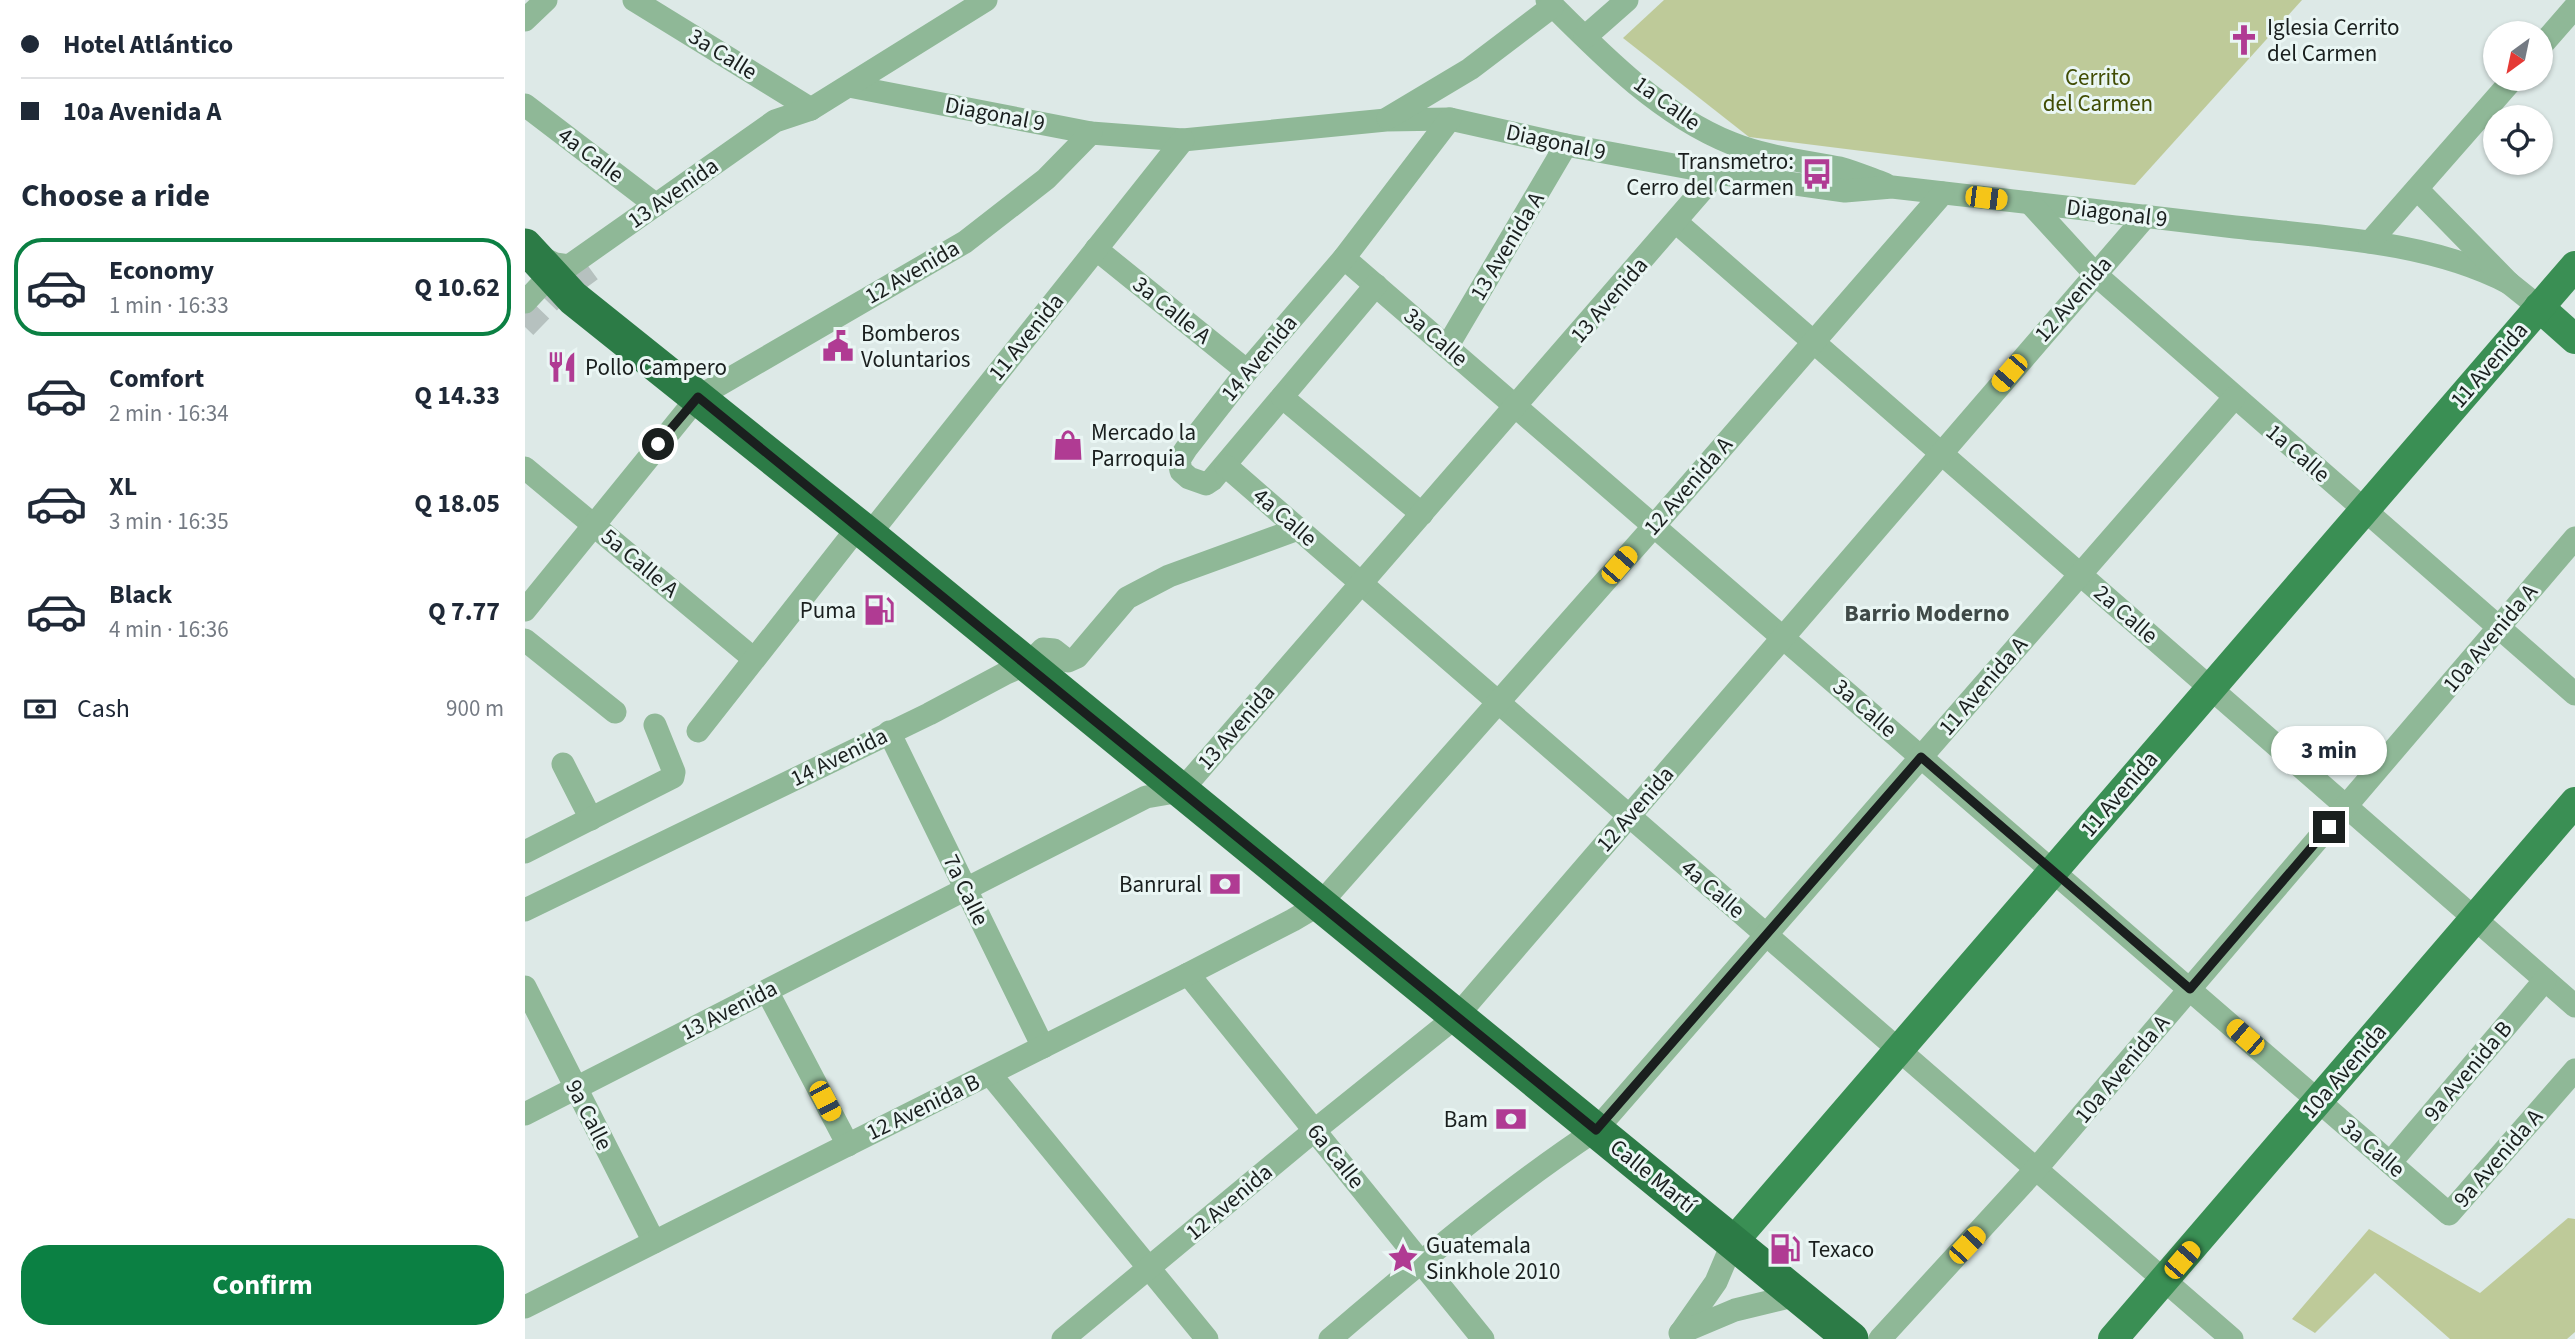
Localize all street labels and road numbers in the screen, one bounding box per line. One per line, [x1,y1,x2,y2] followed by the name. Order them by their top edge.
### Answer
[682,20,764,88] street label: 3a Calle
[1627,67,1707,139] street label: 1a Calle
[942,88,1048,140] street label: Diagonal 9
[1503,115,1609,169] street label: Diagonal 9
[551,119,631,191] street label: 4a Calle
[621,150,725,236] street label: 13 Avenida
[1462,185,1553,307] street label: 13 Avenida A
[2065,190,2169,236] street label: Diagonal 9
[859,232,965,312] street label: 12 Avenida
[2026,249,2120,349] street label: 12 Avenida
[1562,250,1656,350] street label: 13 Avenida
[1126,268,1219,352] street label: 3a Calle A
[980,286,1072,388] street label: 11 Avenida
[1397,300,1475,374] street label: 3a Calle
[1213,307,1305,409] street label: 14 Avenida
[2442,315,2536,415] street label: 11 Avenida
[2259,416,2337,490] street label: 1a Calle
[1636,429,1741,543] street label: 12 Avenida A
[1246,480,1324,554] street label: 4a Calle
[594,521,686,606] street label: 5a Calle A
[2435,576,2546,700] street label: 10a Avenida A
[2087,577,2165,651] street label: 2a Calle
[1931,629,2036,743] street label: 11 Avenida A
[1826,671,1904,745] street label: 3a Calle
[1189,677,1283,777] street label: 13 Avenida
[785,719,893,795] street label: 14 Avenida
[2072,744,2166,844] street label: 11 Avenida
[1588,759,1682,859] street label: 12 Avenida
[935,849,997,931] street label: 7a Calle
[1674,852,1752,926] street label: 4a Calle
[675,972,783,1048] street label: 13 Avenida
[2067,1007,2178,1131] street label: 10a Avenida A
[2416,1013,2520,1129] street label: 9a Avenida B
[2293,1016,2395,1126] street label: 10a Avenida
[861,1065,985,1149] street label: 12 Avenida B
[557,1074,621,1156] street label: 9a Calle
[2446,1101,2551,1215] street label: 9a Avenida A
[2334,1111,2412,1185] street label: 3a Calle
[1299,1116,1373,1196] street label: 6a Calle
[1603,1131,1704,1222] street label: Calle Martí
[1178,1156,1280,1248] street label: 12 Avenida

